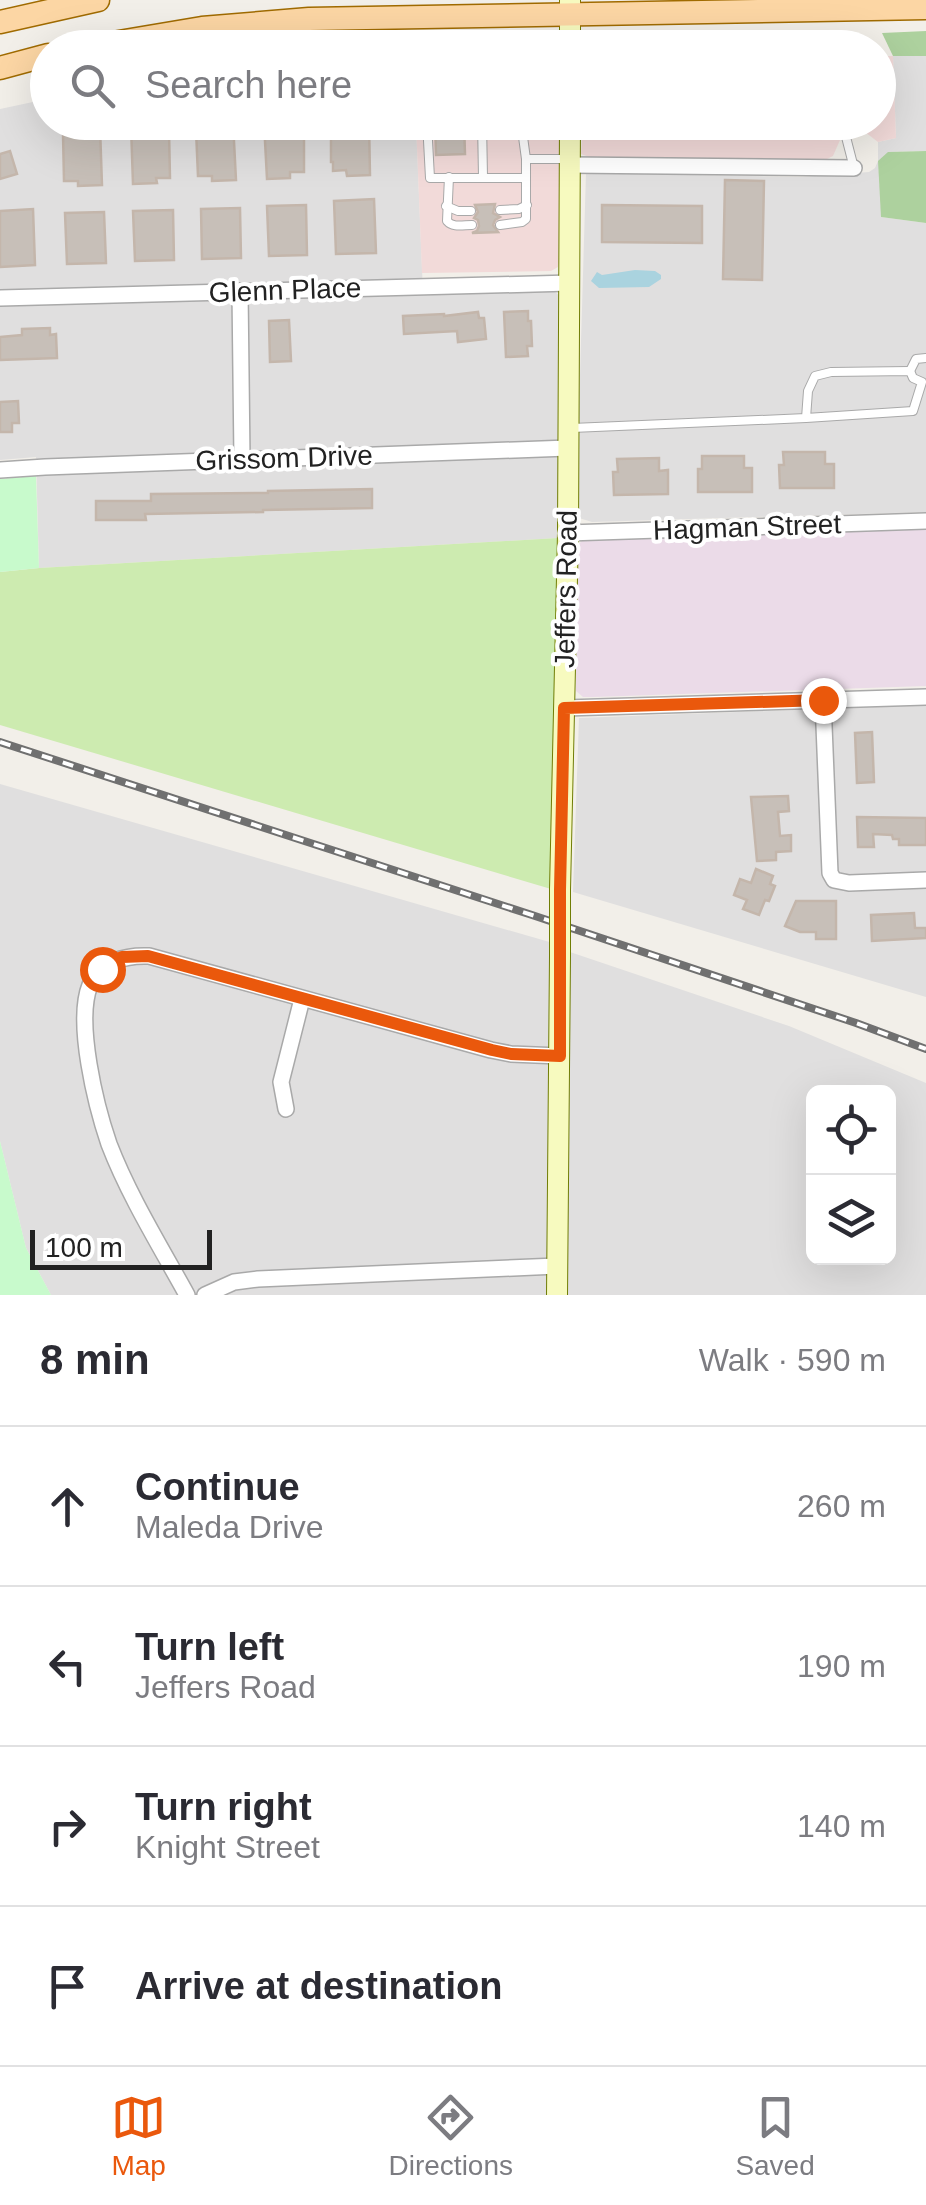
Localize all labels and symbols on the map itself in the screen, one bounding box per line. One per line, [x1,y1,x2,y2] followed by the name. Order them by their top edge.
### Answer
[208,272,362,308] street label: Glenn Place
[195,439,373,477] street label: Grissom Drive
[652,508,842,546] street label: Hagman Street
[549,510,583,668] street label: Jeffers Road
[801,678,847,724] route end
[80,947,126,993] route start
[30,1225,212,1270] scale bar

